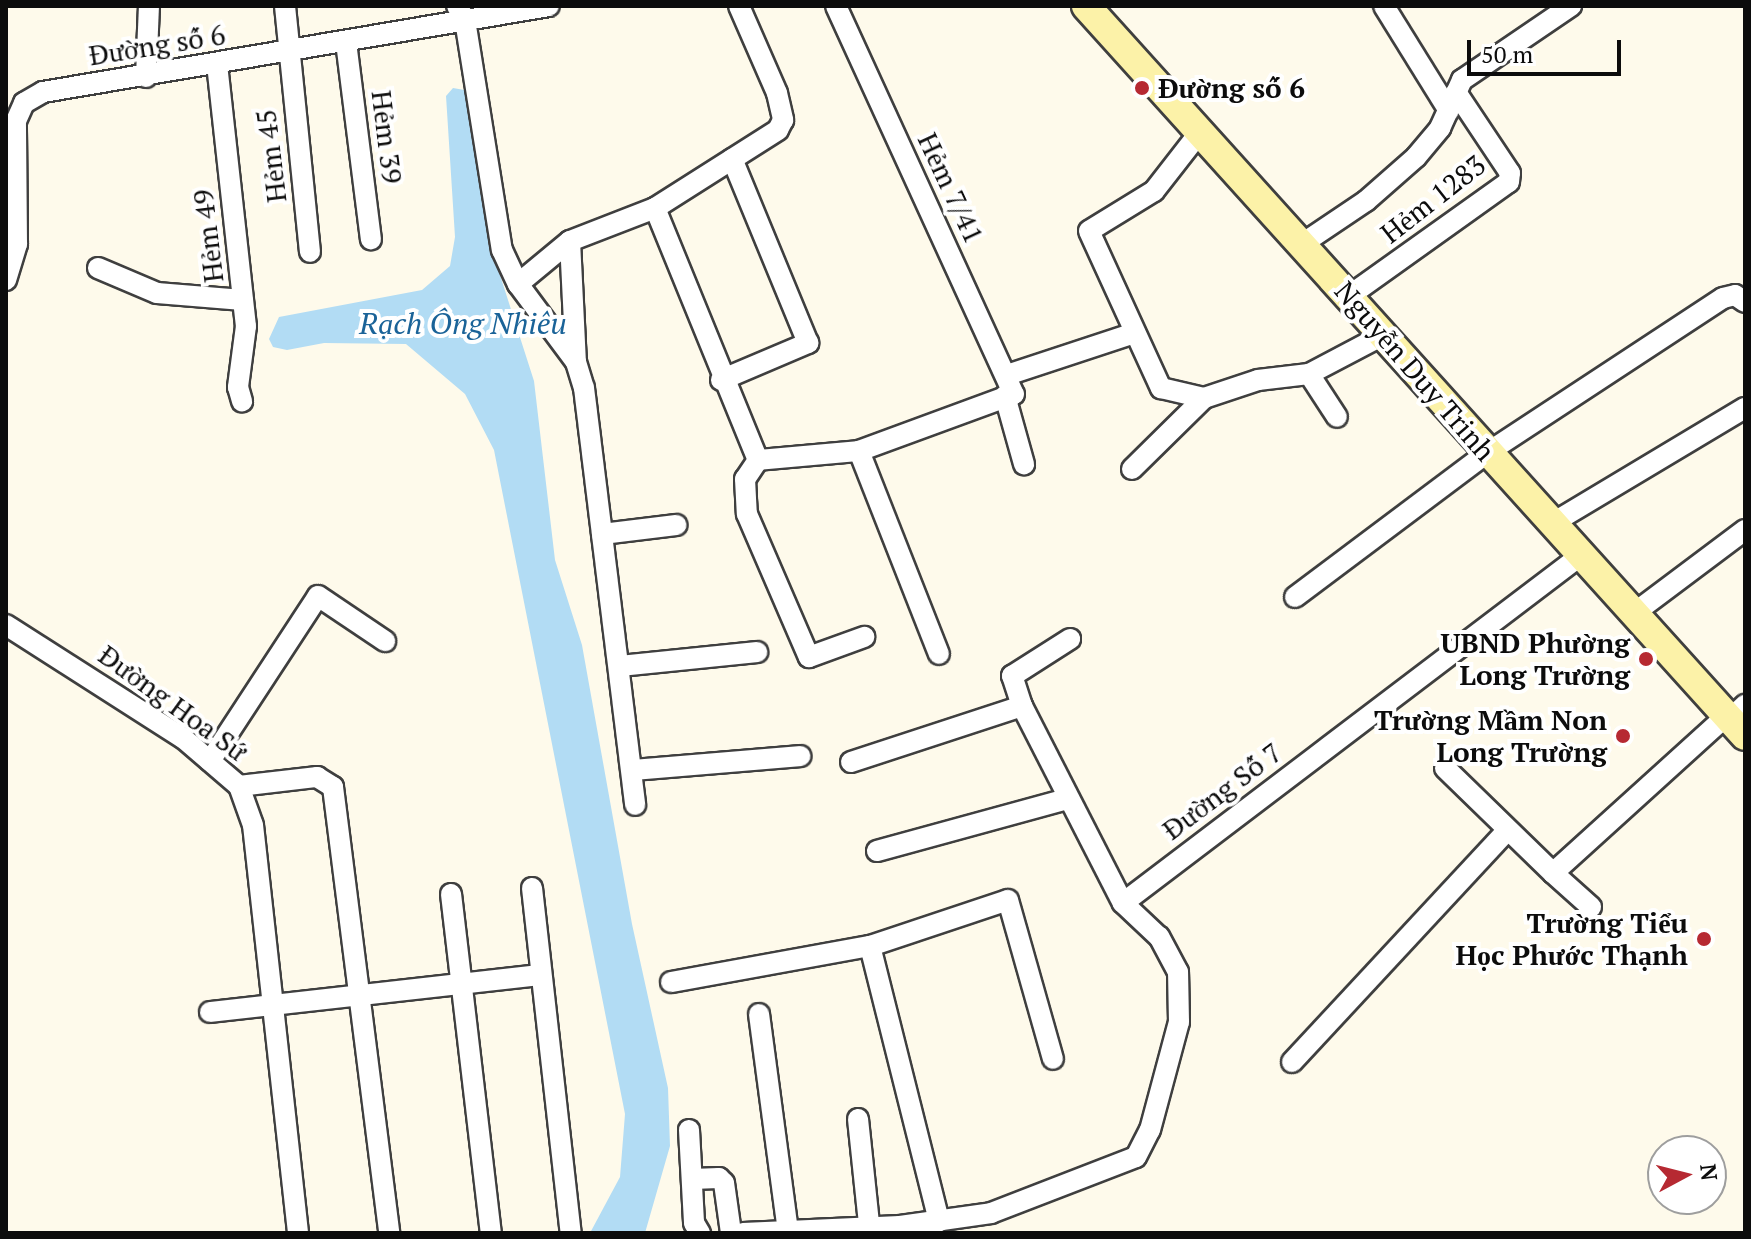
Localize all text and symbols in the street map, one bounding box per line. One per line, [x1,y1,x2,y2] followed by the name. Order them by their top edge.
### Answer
[87,18,227,72] street label: Đường số 6
[1471,24,1625,74] scale bar
[1481,38,1533,70] text: 50 m
[1158,71,1305,105] place label: Đường số 6
[1133,79,1151,97] marker: Đường số 6
[365,88,409,186] street label: Hẻm 39
[249,107,293,205] street label: Hẻm 45
[911,127,991,249] street label: Hẻm 7/41
[1374,148,1492,250] street label: Hẻm 1283
[186,187,230,285] street label: Hẻm 49
[1328,274,1502,468] street label: Nguyễn Duy Trinh
[359,305,567,341] water label: Rạch Ông Nhiêu
[1440,626,1630,692] place label: UBND Phường Long Trường
[92,638,254,768] street label: Đường Hoa Sứ
[1637,650,1655,668] marker: UBND Phường Long Trường
[1374,703,1607,769] place label: Trường Mầm Non Long Trường
[1614,727,1632,745] marker: Trường Mầm Non Long Trường
[1156,735,1288,847] street label: Đường Số 7
[1456,906,1688,972] place label: Trường Tiểu Học Phước Thạnh
[1695,930,1713,948] marker: Trường Tiểu Học Phước Thạnh
[1647,1135,1727,1215] north arrow
[1694,1162,1725,1182] text: N

